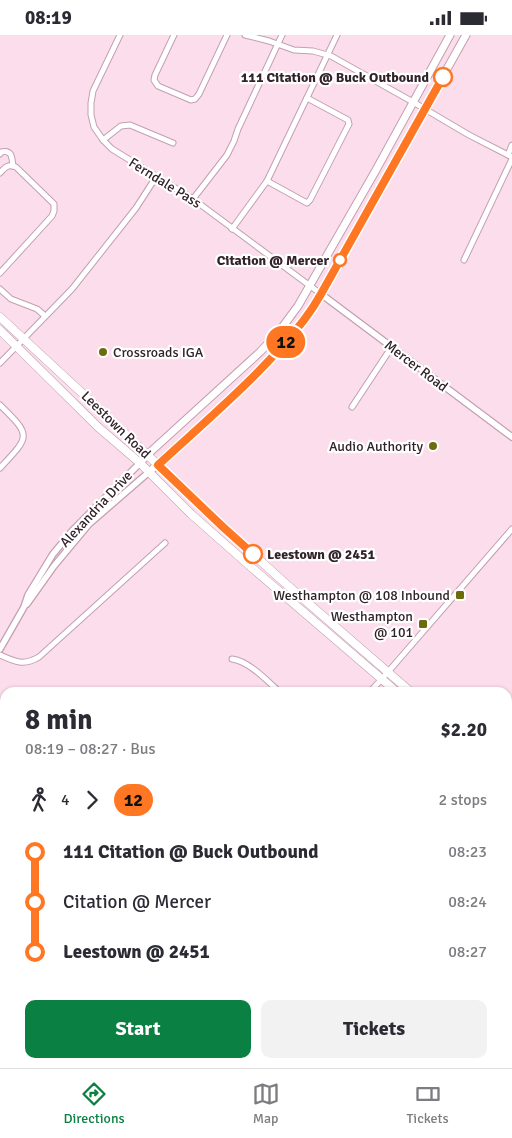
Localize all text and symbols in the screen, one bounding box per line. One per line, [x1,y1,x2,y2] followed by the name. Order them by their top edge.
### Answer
[25,6,72,30] text: 08:19
[433,67,453,87] marker: 111 Citation @ Buck Outbound
[241,69,429,86] place label: 111 Citation @ Buck Outbound
[126,154,204,212] street label: Ferndale Pass
[217,252,329,269] place label: Citation @ Mercer
[333,253,347,267] marker: Citation @ Mercer
[264,326,308,358] line badge: 12
[276,331,296,353] text: 12
[381,337,451,395] street label: Mercer Road
[113,344,204,361] place label: Crossroads IGA
[97,346,109,358] marker: Crossroads IGA
[78,388,154,462] street label: Leestown Road
[329,438,423,455] place label: Audio Authority
[427,440,439,452] marker: Audio Authority
[56,467,136,551] street label: Alexandria Drive
[243,544,263,564] marker: Leestown @ 2451
[267,546,376,563] place label: Leestown @ 2451
[273,587,450,604] place label: Westhampton @ 108 Inbound
[454,589,466,601] marker: Westhampton @ 108 Inbound
[331,608,413,641] place label: Westhampton @ 101
[417,618,429,630] marker: Westhampton @ 101
[25,703,93,737] text: 8 min
[441,718,487,742] text: $2.20
[25,739,156,759] text: 08:19 – 08:27 · Bus
[25,786,53,814] icon: walk
[78,786,106,814] icon: forward
[124,789,143,811] text: 12
[61,790,70,810] text: 4
[439,790,487,810] text: 2 stops
[63,840,318,864] text: 111 Citation @ Buck Outbound
[448,842,487,862] text: 08:23
[63,890,211,914] text: Citation @ Mercer
[448,892,487,912] text: 08:24
[63,940,210,964] text: Leestown @ 2451
[448,942,487,962] text: 08:27
[25,1000,251,1058] button: Start
[261,1000,487,1058] button: Tickets
[63,1080,125,1127] tab: Directions
[252,1080,280,1127] tab: Map
[406,1080,449,1127] tab: Tickets

